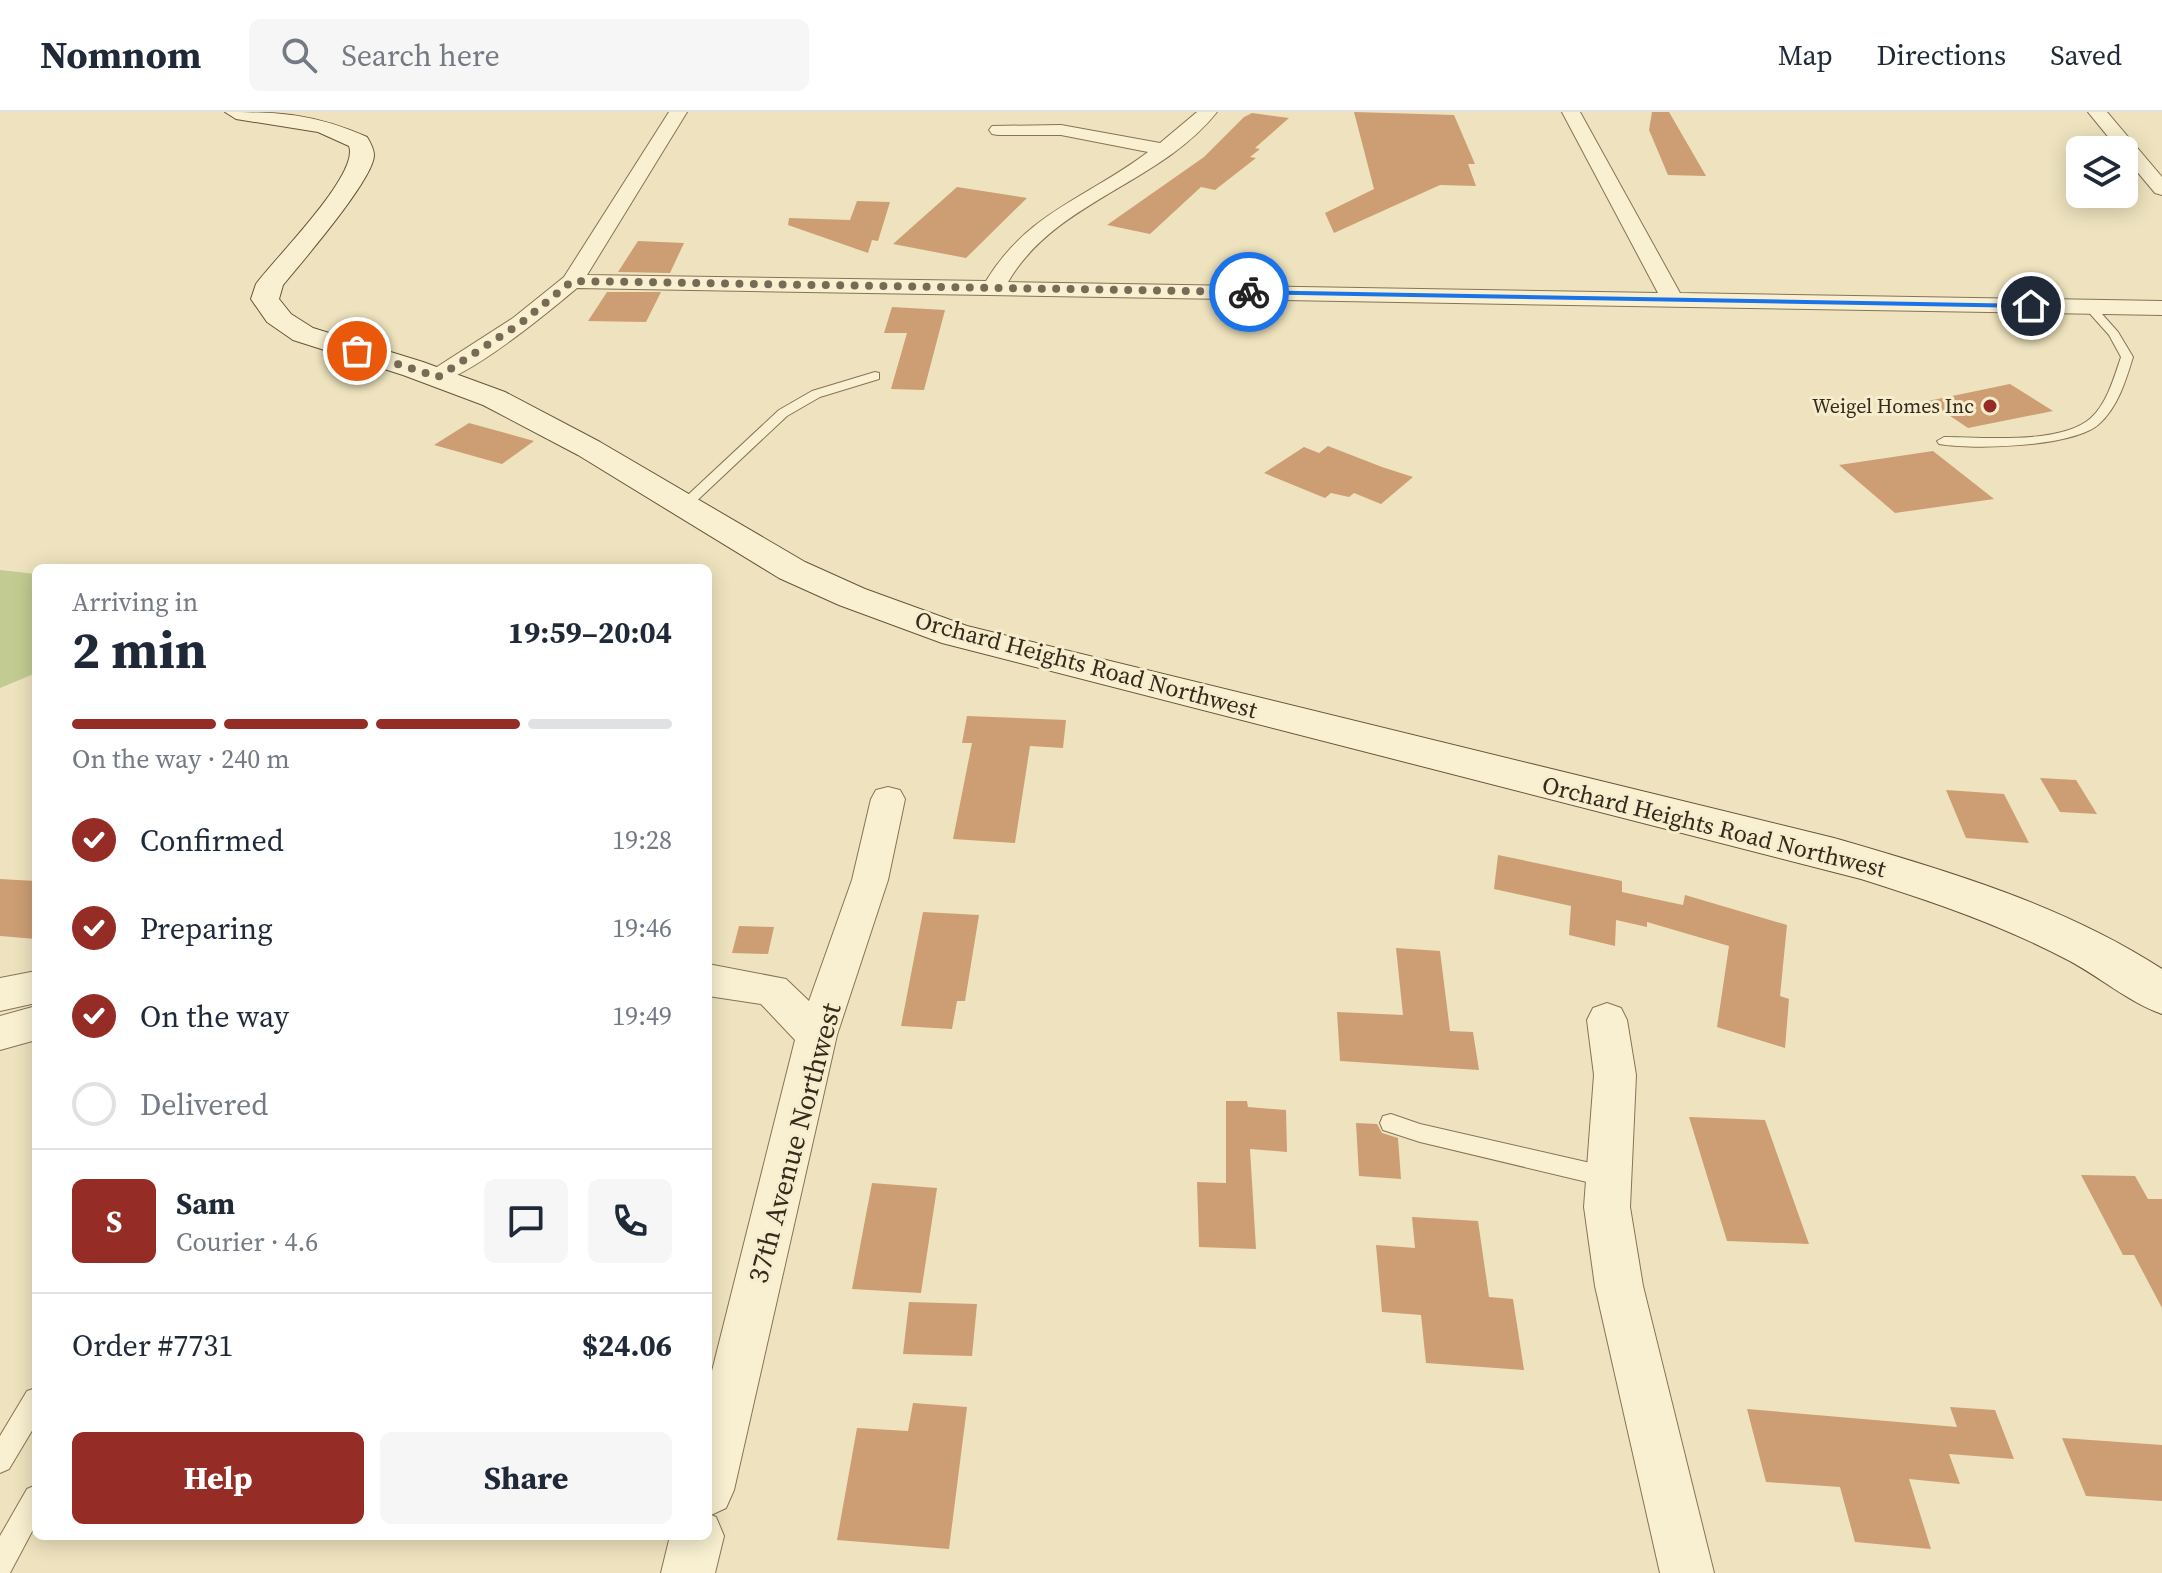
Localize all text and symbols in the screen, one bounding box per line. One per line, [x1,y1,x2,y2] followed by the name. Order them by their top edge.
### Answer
[249,19,809,91] search box
[40,29,201,81] text: Nomnom
[277,33,321,77] icon: search
[341,35,500,76] text: Search here
[1778,36,1833,74] text: Map
[1877,36,2006,74] text: Directions
[2050,36,2122,74] text: Saved
[2066,136,2138,208] map controls
[2066,136,2138,208] button: layers
[1209,252,1289,332] courier
[1227,270,1271,314] icon: bike
[1997,272,2065,340] pin
[2009,284,2053,328] icon: home
[323,317,391,385] pin
[335,329,379,373] icon: bag
[1812,392,1974,420] place label: Weigel Homes Inc
[1981,397,1999,415] marker: Weigel Homes Inc
[72,584,198,620] text: Arriving in
[911,603,1261,726] street label: Orchard Heights Road Northwest
[508,612,672,653] text: 19:59–20:04
[72,614,207,685] text: 2 min
[72,741,290,777] text: On the way · 240 m
[1539,768,1890,885] street label: Orchard Heights Road Northwest
[72,818,116,862] icon: check
[140,820,284,861] text: Confirmed
[612,822,672,858] text: 19:28
[72,906,116,950] icon: check
[140,908,273,949] text: Preparing
[612,910,672,946] text: 19:46
[72,994,116,1038] icon: check
[140,996,289,1037] text: On the way
[612,998,672,1034] text: 19:49
[738,998,850,1287] street label: 37th Avenue Northwest
[140,1084,268,1125] text: Delivered
[484,1179,568,1263] button: chat
[588,1179,672,1263] button: phone
[176,1183,235,1224] text: Sam
[106,1201,122,1242] text: S
[176,1224,318,1260] text: Courier · 4.6
[72,1325,233,1366] text: Order #7731
[582,1325,672,1366] text: $24.06
[72,1432,364,1524] button: Help
[380,1432,672,1524] button: Share

